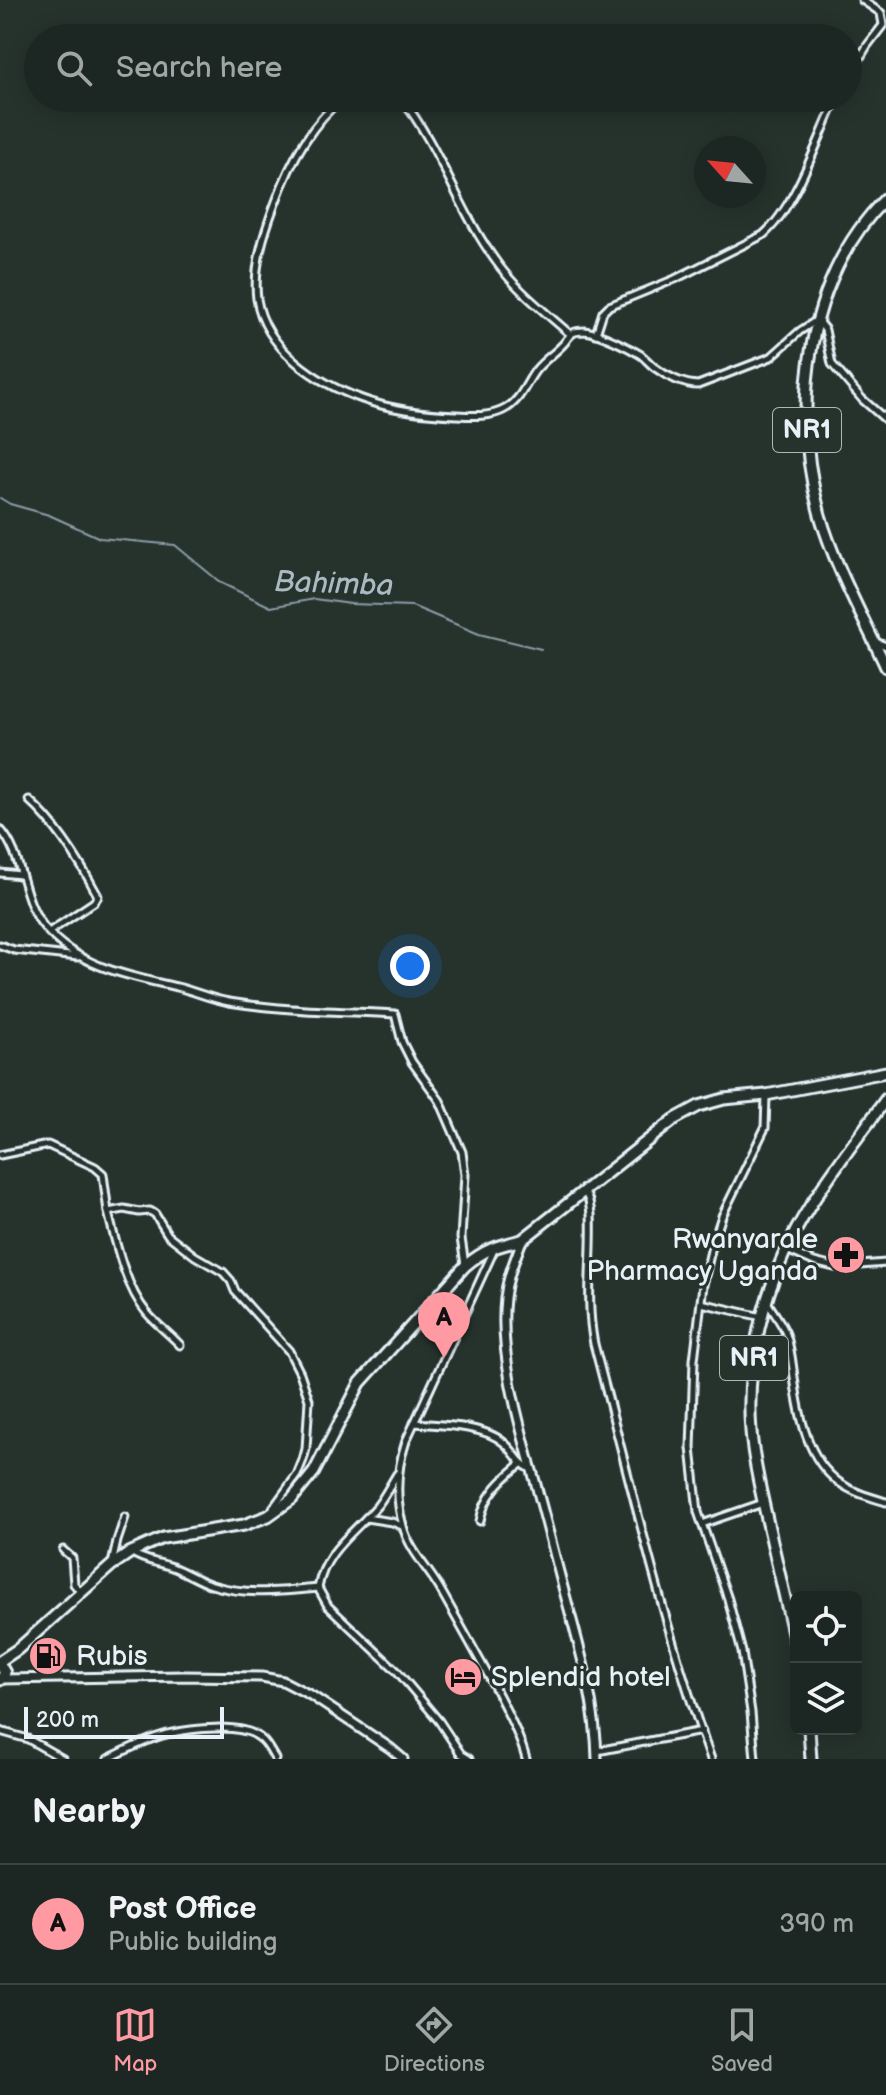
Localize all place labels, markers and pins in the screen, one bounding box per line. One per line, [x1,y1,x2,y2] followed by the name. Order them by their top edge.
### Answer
[587,1223,818,1288] place label: Rwanyarale Pharmacy Uganda
[825,1234,867,1276] pharmacy icon: Rwanyarale Pharmacy Uganda
[418,1292,470,1358] pin: A
[27,1635,69,1677] fuel station icon: Rubis
[76,1640,148,1673] place label: Rubis
[442,1656,484,1698] hotel icon: Splendid hotel
[491,1661,670,1694] place label: Splendid hotel

